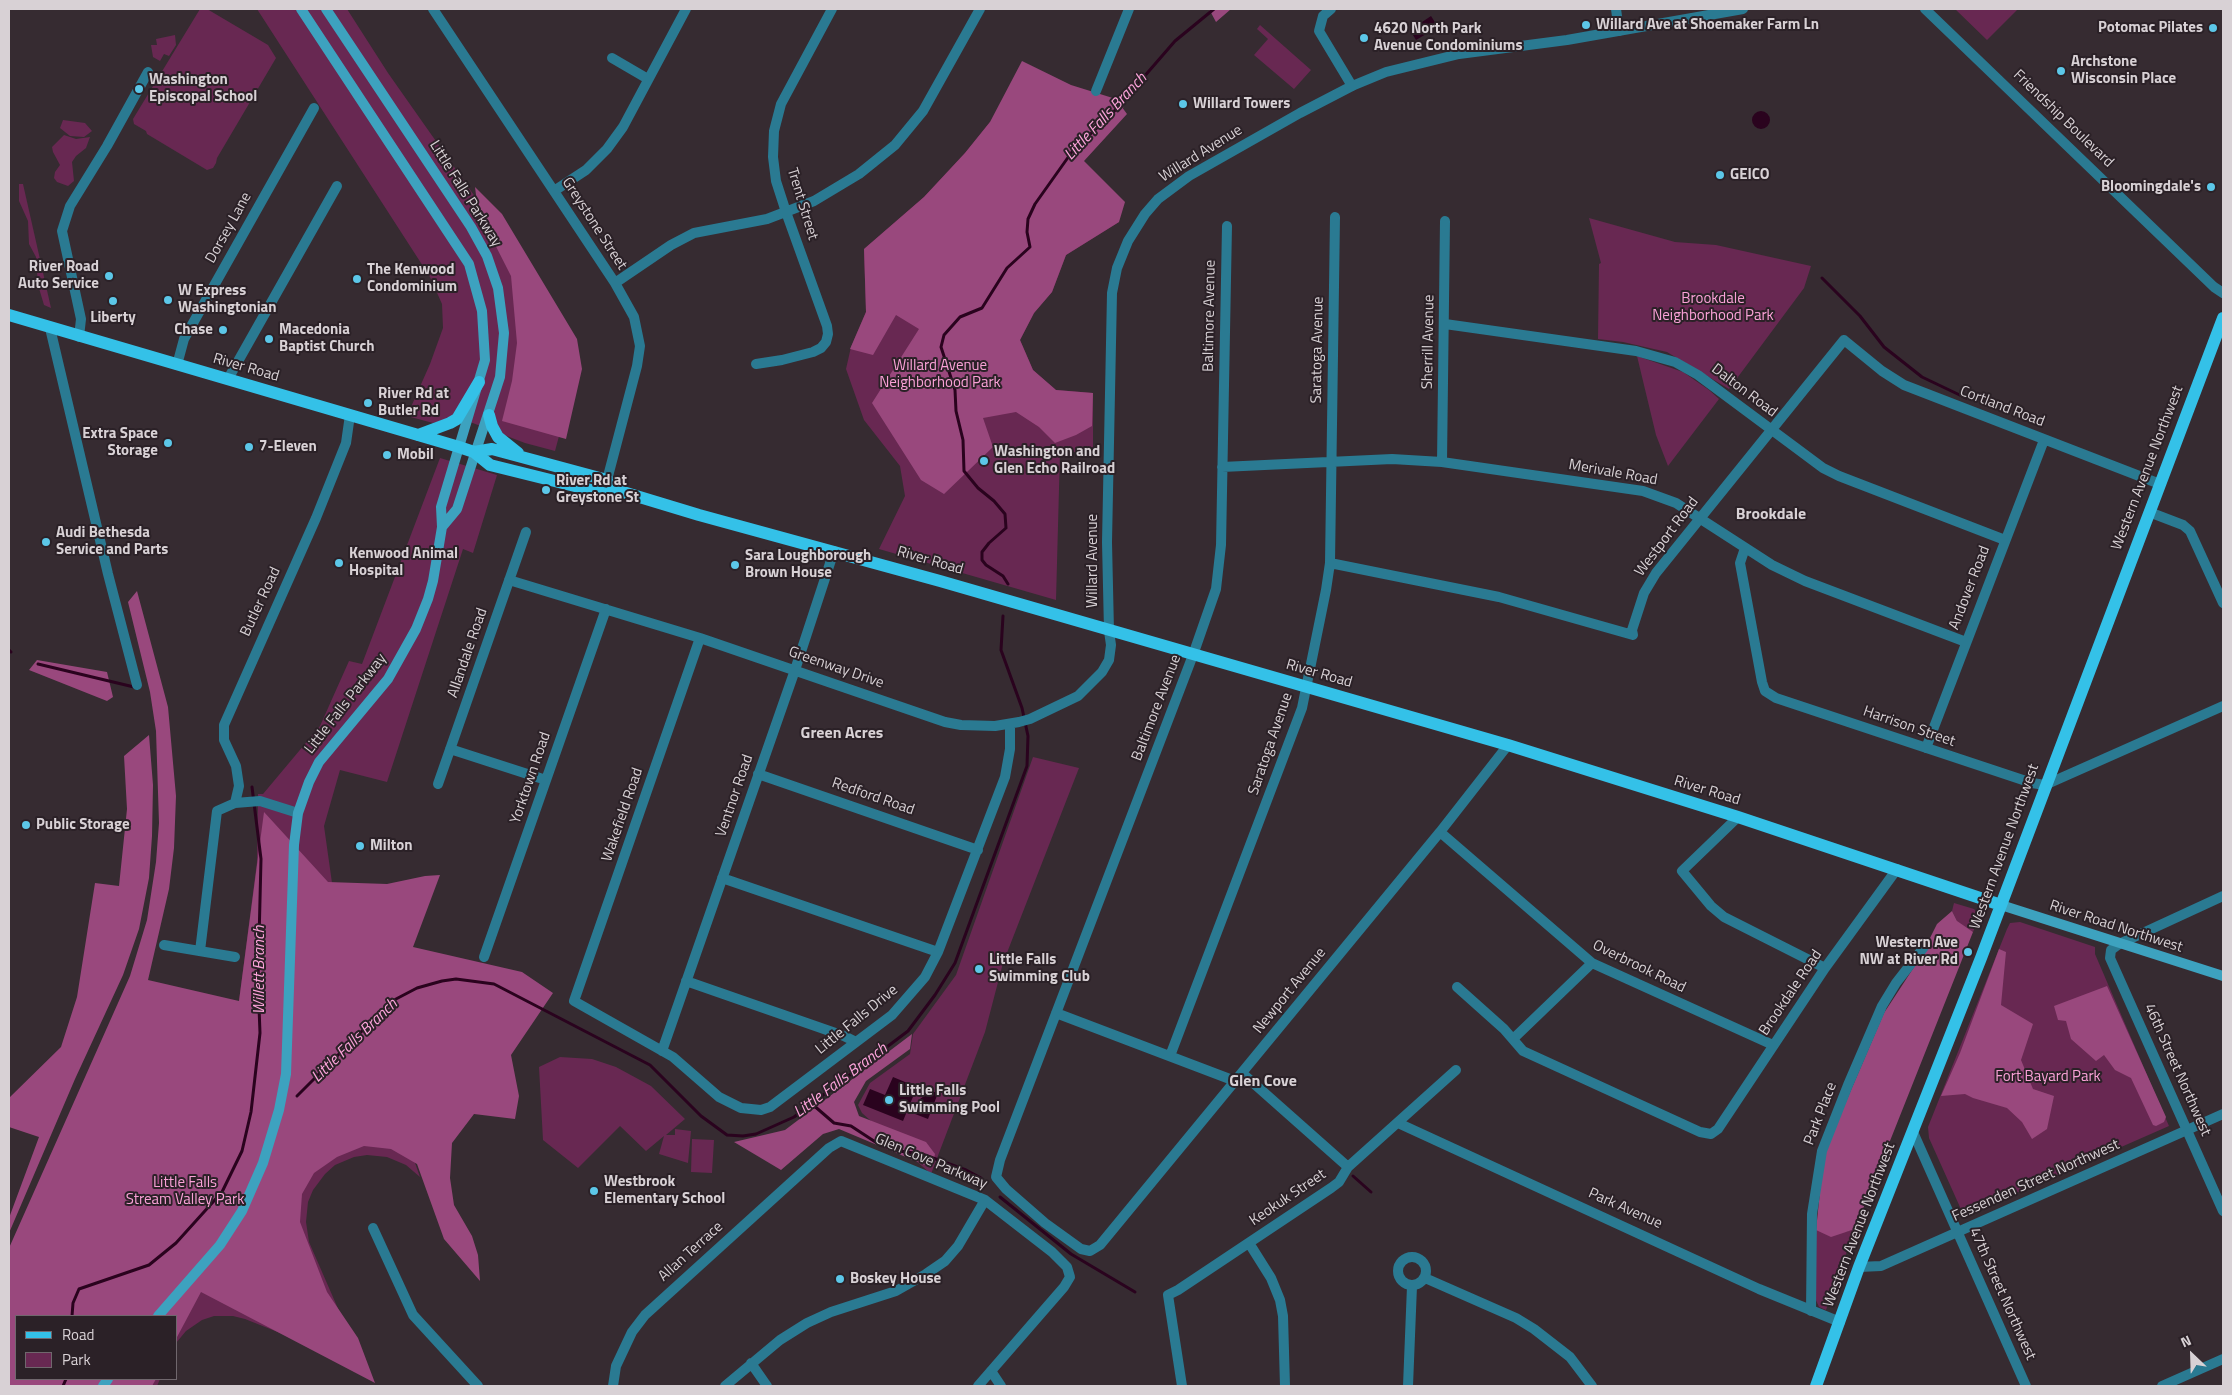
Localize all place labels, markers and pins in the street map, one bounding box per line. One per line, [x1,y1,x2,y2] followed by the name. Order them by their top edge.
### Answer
[1596,16,1819,34] place label: Willard Ave at Shoemaker Farm Ln
[1580,19,1592,31] marker: Willard Ave at Shoemaker Farm Ln
[2098,19,2203,37] place label: Potomac Pilates
[1374,20,1522,55] place label: 4620 North Park Avenue Condominiums
[2207,22,2219,34] marker: Potomac Pilates
[1358,32,1370,44] marker: 4620 North Park Avenue Condominiums
[2071,53,2176,88] place label: Archstone Wisconsin Place
[2055,65,2067,77] marker: Archstone Wisconsin Place
[149,71,257,106] place label: Washington Episcopal School
[133,83,145,95] marker: Washington Episcopal School
[1193,95,1290,113] place label: Willard Towers
[1177,98,1189,110] marker: Willard Towers
[1730,166,1770,184] place label: GEICO
[1714,169,1726,181] marker: GEICO
[2101,178,2201,196] place label: Bloomingdale's
[2205,181,2217,193] marker: Bloomingdale's
[18,258,99,293] place label: River Road Auto Service
[367,261,457,296] place label: The Kenwood Condominium
[103,270,115,282] marker: River Road Auto Service
[351,273,363,285] marker: The Kenwood Condominium
[178,282,277,317] place label: W Express Washingtonian
[162,294,174,306] marker: W Express Washingtonian
[107,295,119,307] marker: Liberty
[90,309,136,327] place label: Liberty
[174,321,213,339] place label: Chase
[279,321,374,356] place label: Macedonia Baptist Church
[217,324,229,336] marker: Chase
[263,333,275,345] marker: Macedonia Baptist Church
[378,385,449,420] place label: River Rd at Butler Rd
[362,397,374,409] marker: River Rd at Butler Rd
[82,425,158,460] place label: Extra Space Storage
[162,437,174,449] marker: Extra Space Storage
[259,438,317,456] place label: 7-Eleven
[243,441,255,453] marker: 7-Eleven
[994,443,1115,478] place label: Washington and Glen Echo Railroad
[397,446,434,464] place label: Mobil
[381,449,393,461] marker: Mobil
[978,455,990,467] marker: Washington and Glen Echo Railroad
[556,472,639,507] place label: River Rd at Greystone St
[540,484,552,496] marker: River Rd at Greystone St
[56,524,168,559] place label: Audi Bethesda Service and Parts
[40,536,52,548] marker: Audi Bethesda Service and Parts
[349,545,458,580] place label: Kenwood Animal Hospital
[745,547,871,582] place label: Sara Loughborough Brown House
[333,557,345,569] marker: Kenwood Animal Hospital
[729,559,741,571] marker: Sara Loughborough Brown House
[36,816,130,834] place label: Public Storage
[20,819,32,831] marker: Public Storage
[370,837,413,855] place label: Milton
[354,840,366,852] marker: Milton
[1859,934,1958,969] place label: Western Ave NW at River Rd
[1962,946,1974,958] marker: Western Ave NW at River Rd
[989,951,1090,986] place label: Little Falls Swimming Club
[973,963,985,975] marker: Little Falls Swimming Club
[899,1082,1000,1117] place label: Little Falls Swimming Pool
[883,1094,895,1106] marker: Little Falls Swimming Pool
[604,1173,725,1208] place label: Westbrook Elementary School
[588,1185,600,1197] marker: Westbrook Elementary School
[850,1270,941,1288] place label: Boskey House
[834,1273,846,1285] marker: Boskey House

